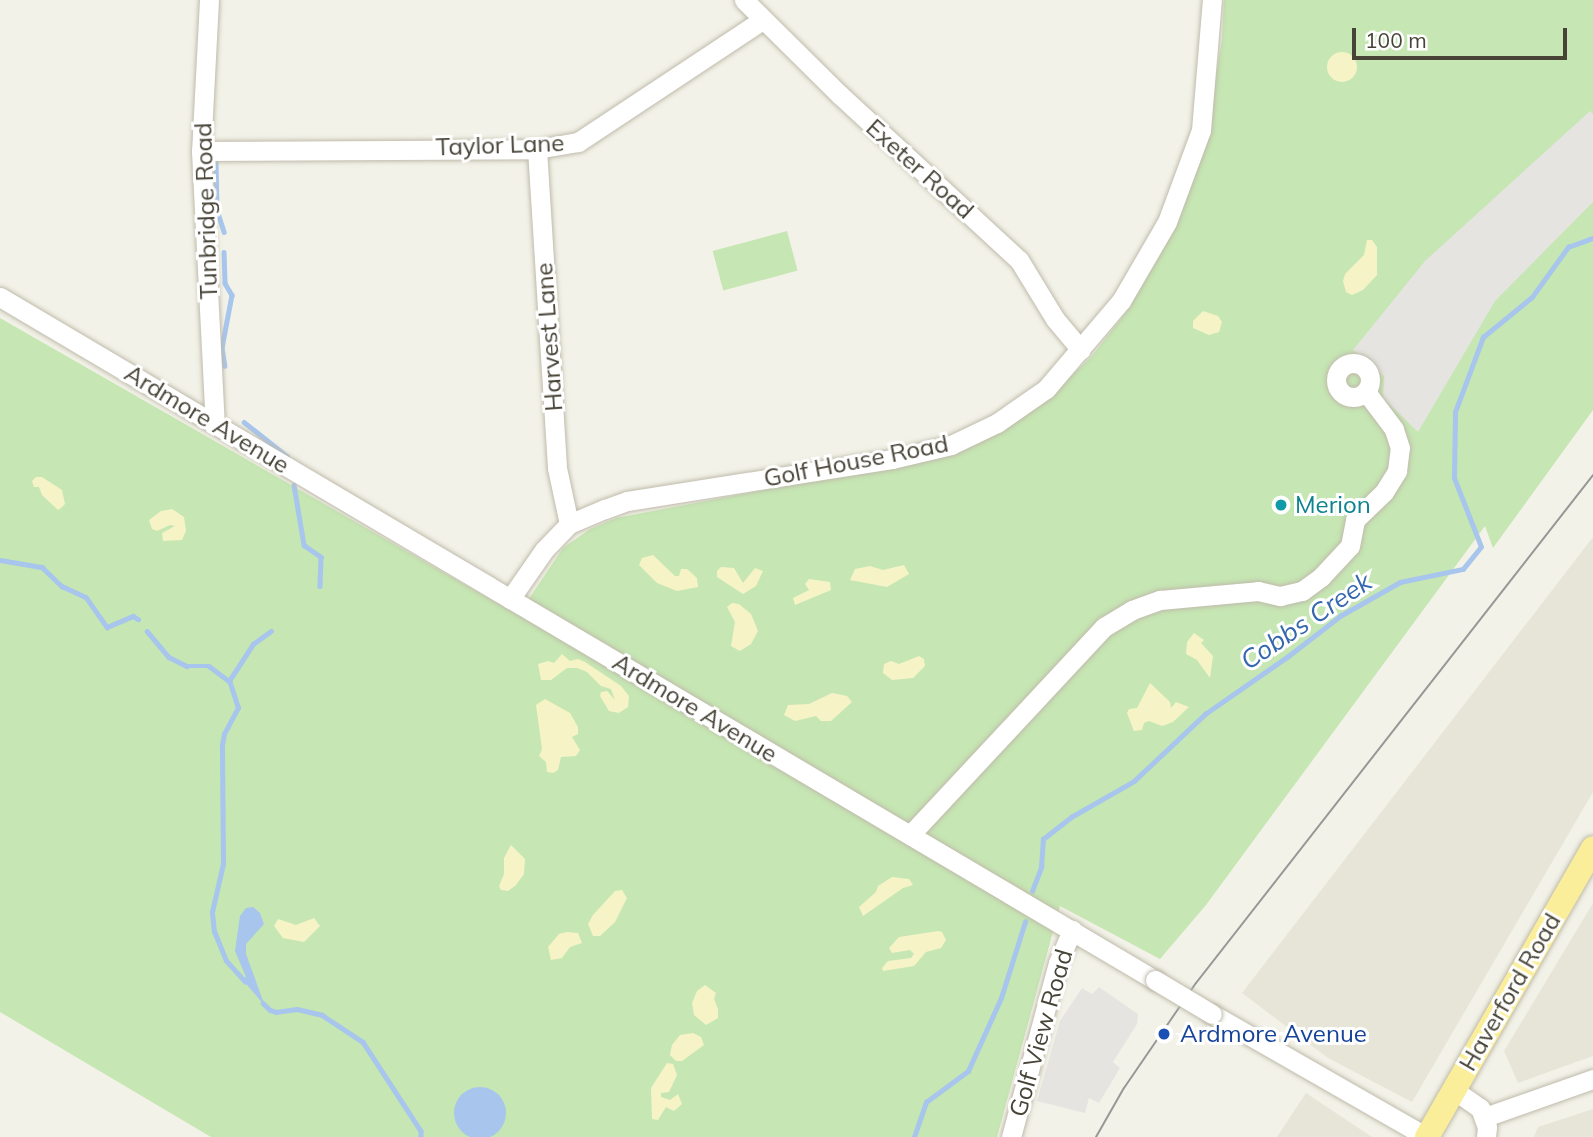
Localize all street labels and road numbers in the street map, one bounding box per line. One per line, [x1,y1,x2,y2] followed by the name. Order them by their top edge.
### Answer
[860,113,980,225] street label: Exeter Road
[189,122,223,300] street label: Tunbridge Road
[435,128,565,162] street label: Taylor Lane
[529,262,569,412] street label: Harvest Lane
[120,359,294,479] street label: Ardmore Avenue
[761,429,951,493] street label: Golf House Road
[608,648,782,768] street label: Ardmore Avenue
[1453,908,1567,1076] street label: Haverford Road
[1003,946,1079,1120] street label: Golf View Road

